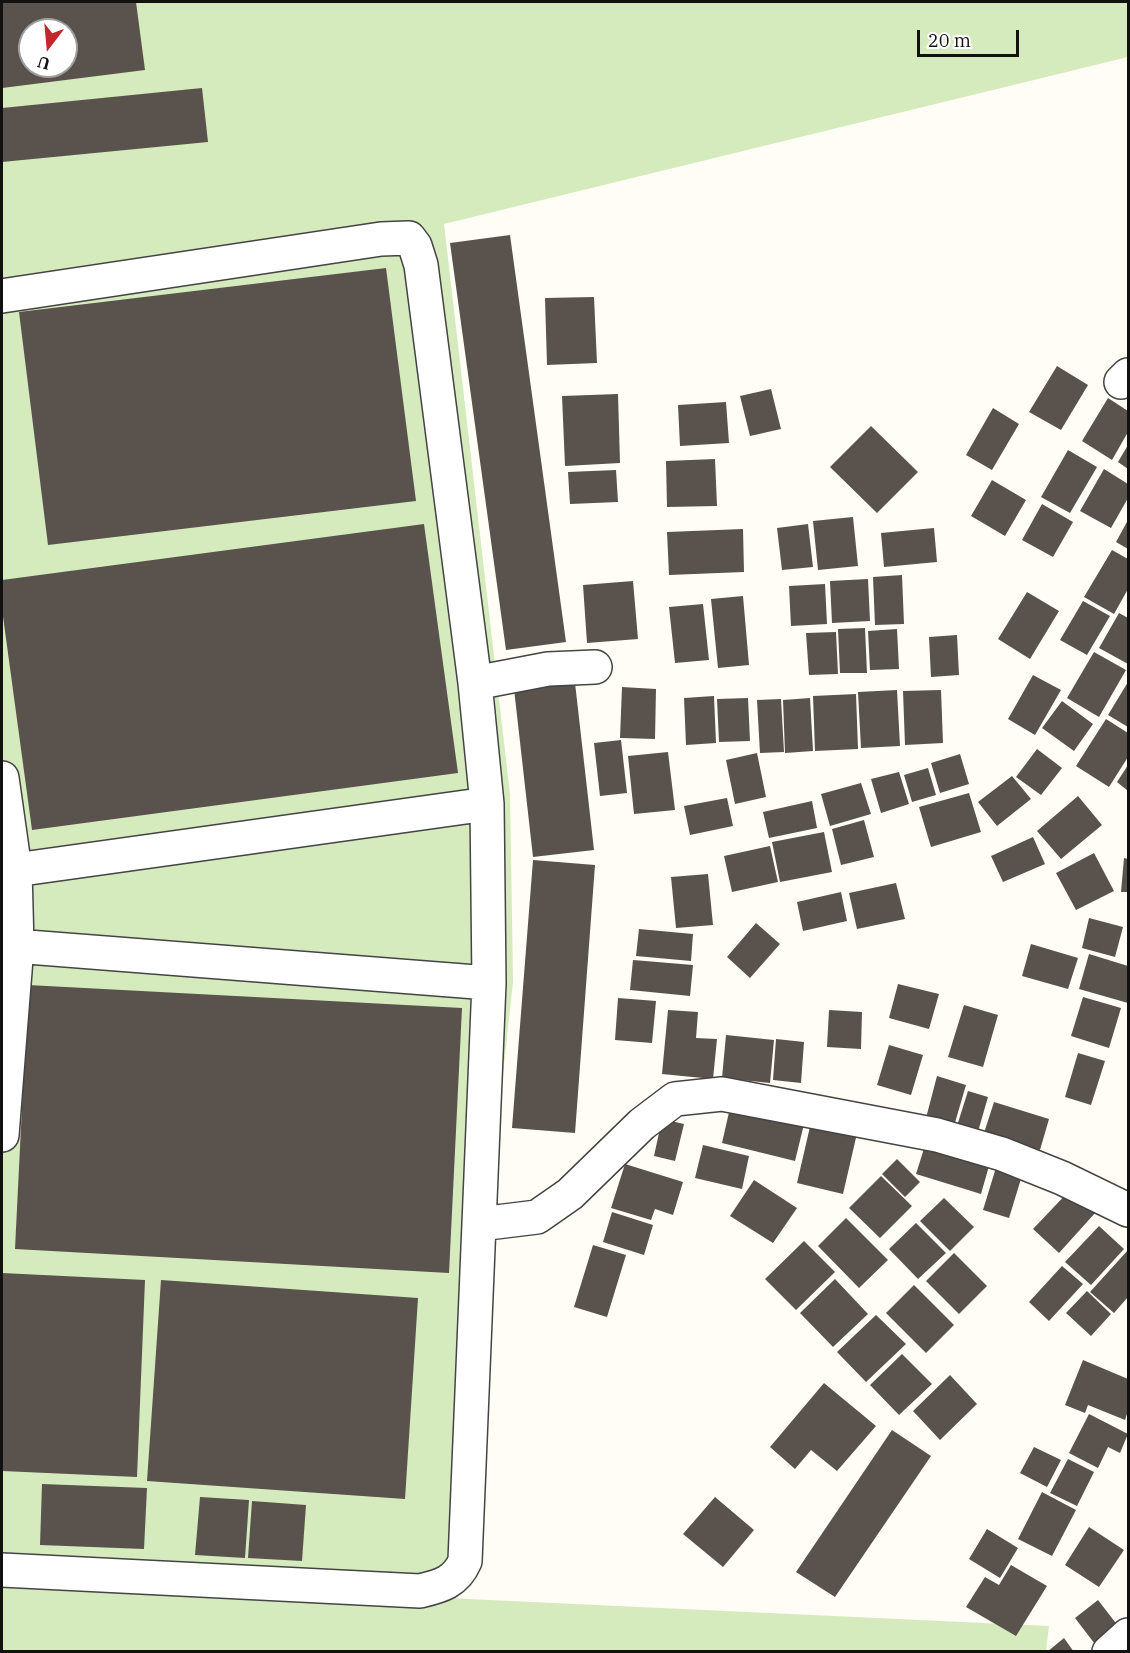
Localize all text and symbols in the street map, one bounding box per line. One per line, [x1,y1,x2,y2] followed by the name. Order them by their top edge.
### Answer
[18,18,78,78] north arrow
[920,18,1022,56] scale bar
[928,29,971,52] text: 20 m
[35,52,52,75] text: U

